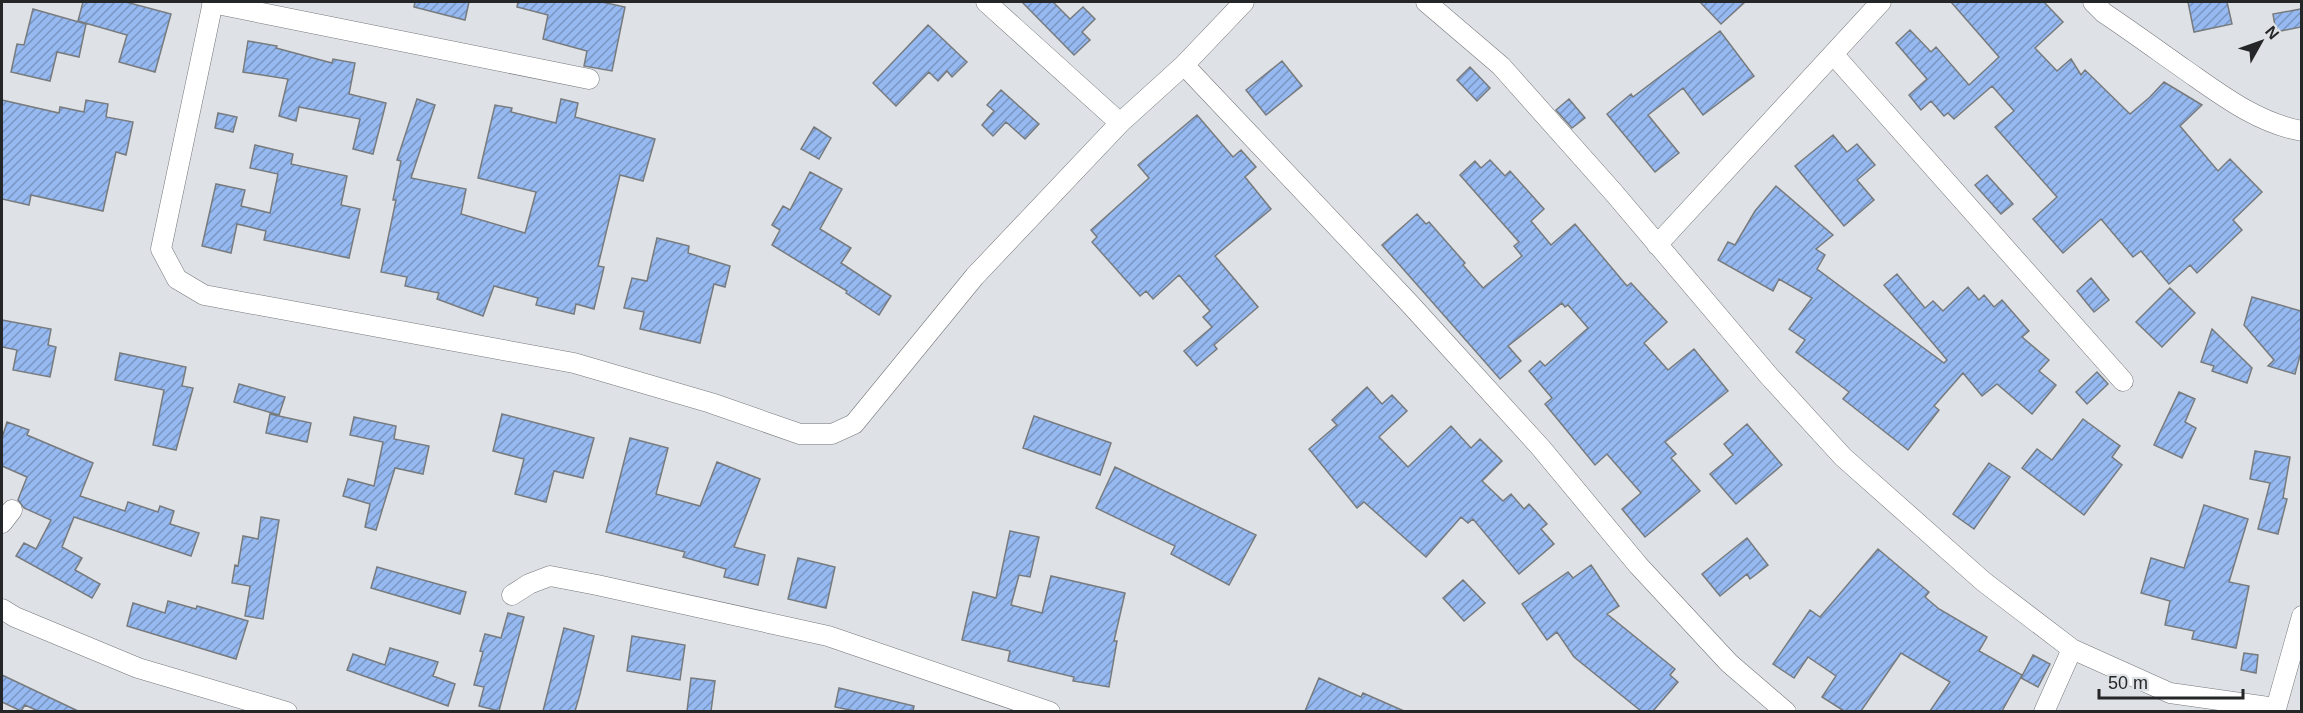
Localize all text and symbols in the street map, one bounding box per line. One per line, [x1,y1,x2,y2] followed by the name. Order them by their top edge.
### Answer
[2231,12,2291,72] north arrow
[2262,23,2282,43] text: N
[2099,662,2243,700] scale bar
[2108,673,2148,693] text: 50 m

